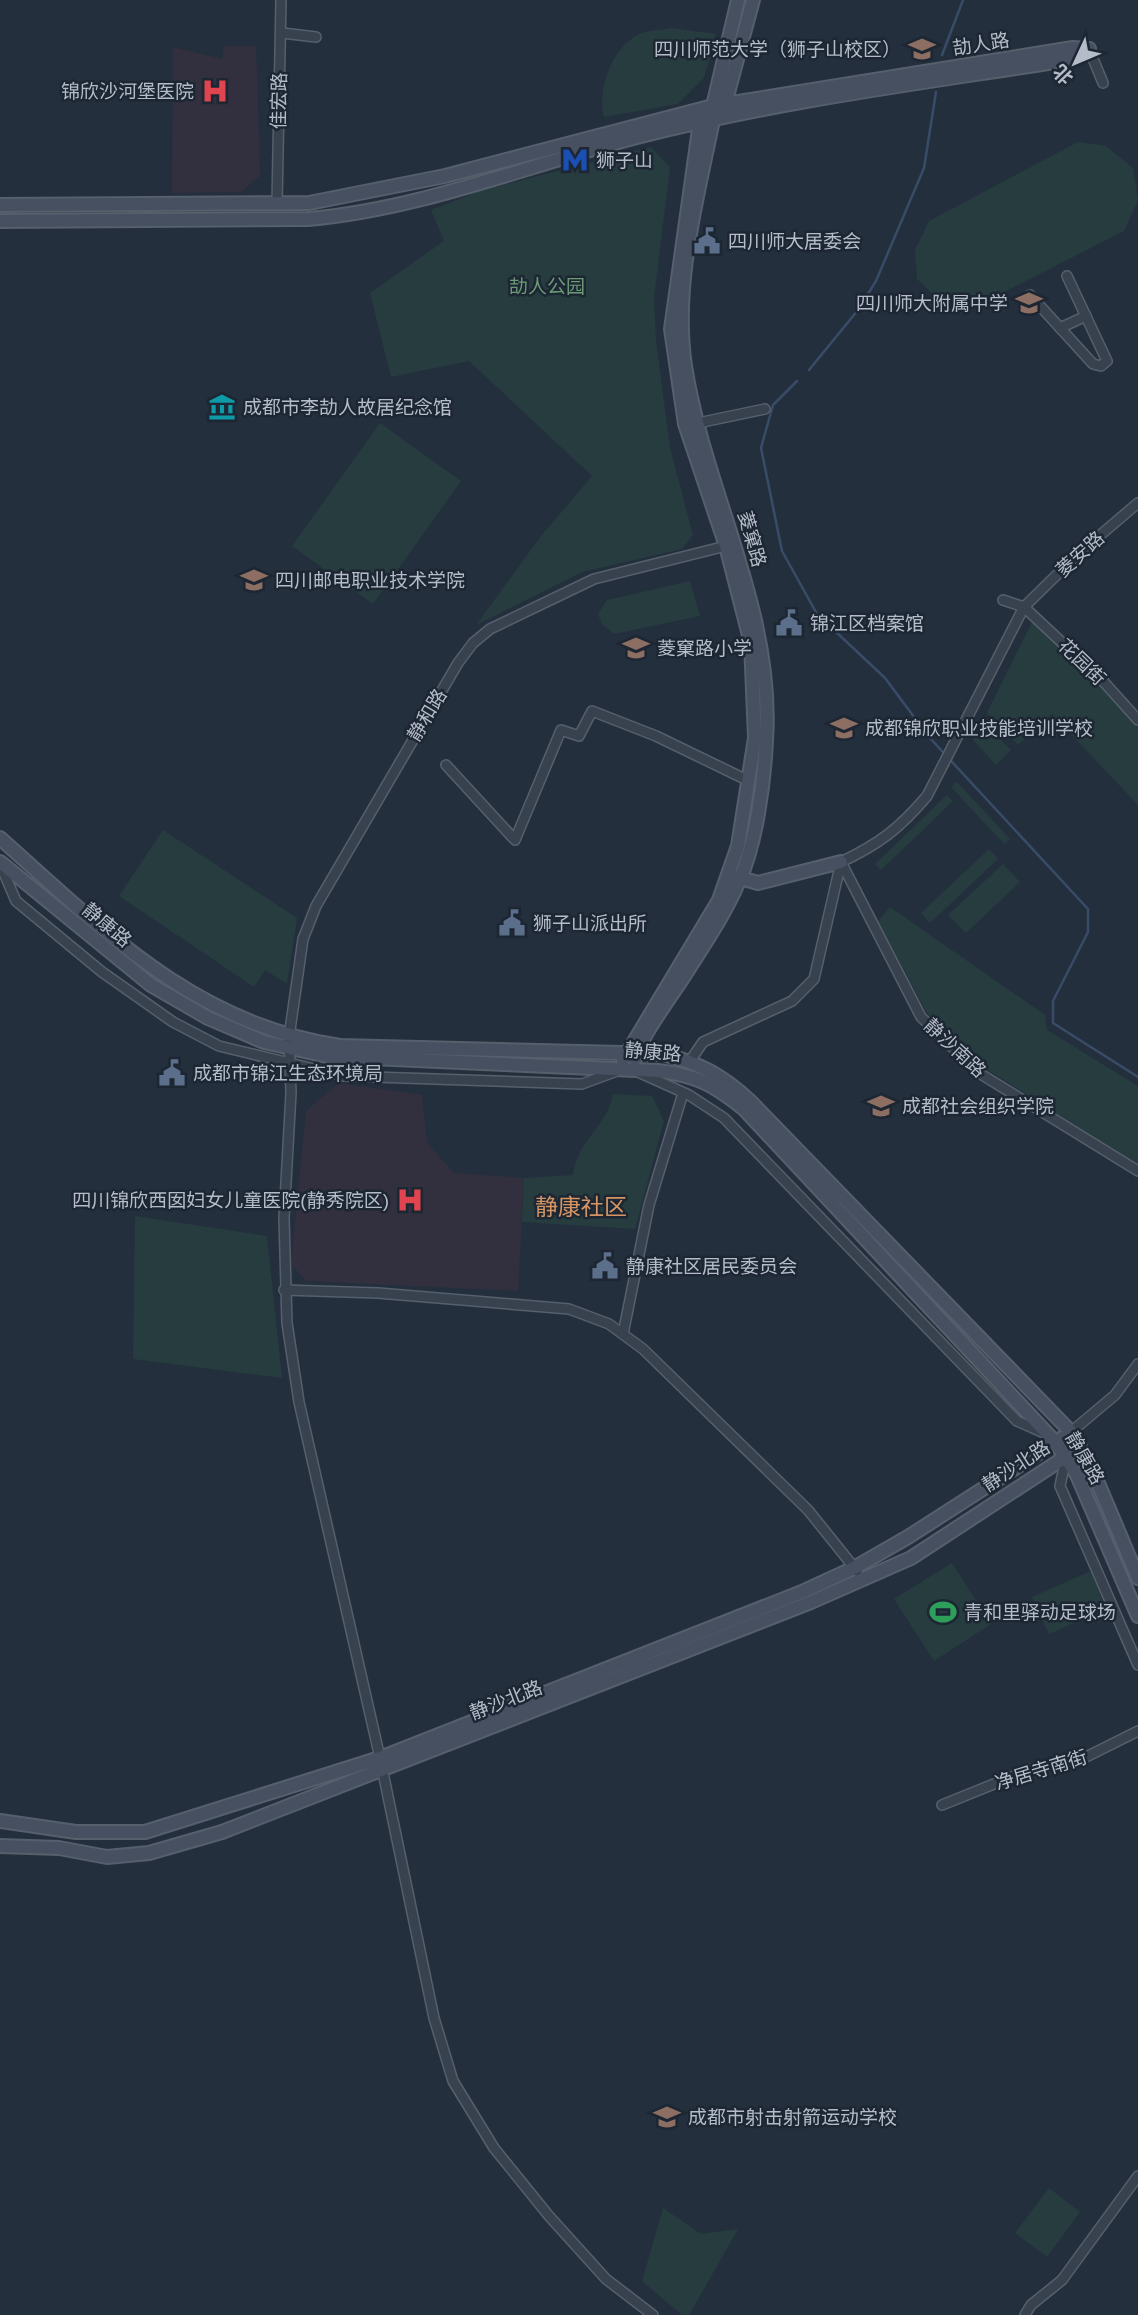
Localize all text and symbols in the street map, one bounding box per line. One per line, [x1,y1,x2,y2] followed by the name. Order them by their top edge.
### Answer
[1040,28,1110,98] north arrow
[951,29,1011,59] street label: 劼人路
[907,34,937,64] school or university icon: 四川师范大学（狮子山校区）
[654,39,901,60] place label: 四川师范大学（狮子山校区）
[1049,60,1077,89] text: 北
[268,72,290,130] street label: 佳宏路
[200,76,230,106] hospital icon: 锦欣沙河堡医院
[61,81,194,102] place label: 锦欣沙河堡医院
[560,145,590,175] metro station icon: 狮子山
[596,150,653,171] place label: 狮子山
[692,226,722,256] public building icon: 四川师大居委会
[728,231,861,252] place label: 四川师大居委会
[509,276,585,297] park label: 劼人公园
[1014,288,1044,318] school or university icon: 四川师大附属中学
[856,293,1008,314] place label: 四川师大附属中学
[207,392,237,422] museum icon: 成都市李劼人故居纪念馆
[243,397,452,418] place label: 成都市李劼人故居纪念馆
[734,509,770,569] street label: 菱窠路
[1052,527,1108,581] street label: 菱安路
[239,565,269,595] school or university icon: 四川邮电职业技术学院
[275,570,465,591] place label: 四川邮电职业技术学院
[774,608,804,638] public building icon: 锦江区档案馆
[810,613,924,634] place label: 锦江区档案馆
[621,633,651,663] school or university icon: 菱窠路小学
[1054,635,1110,689] street label: 花园街
[657,638,752,659] place label: 菱窠路小学
[403,685,451,745] street label: 静和路
[829,713,859,743] school or university icon: 成都锦欣职业技能培训学校
[865,718,1093,739] place label: 成都锦欣职业技能培训学校
[78,899,136,951] street label: 静康路
[497,908,527,938] public building icon: 狮子山派出所
[533,913,647,934] place label: 狮子山派出所
[920,1014,990,1082] street label: 静沙南路
[624,1039,682,1065] street label: 静康路
[157,1058,187,1088] public building icon: 成都市锦江生态环境局
[193,1063,383,1084] place label: 成都市锦江生态环境局
[866,1091,896,1121] school or university icon: 成都社会组织学院
[902,1096,1054,1117] place label: 成都社会组织学院
[395,1185,425,1215] hospital icon: 四川锦欣西囡妇女儿童医院(静秀院区)
[72,1190,389,1211] place label: 四川锦欣西囡妇女儿童医院(静秀院区)
[535,1194,627,1220] district label: 静康社区
[590,1251,620,1281] public building icon: 静康社区居民委员会
[626,1256,797,1277] place label: 静康社区居民委员会
[1062,1428,1108,1488] street label: 静康路
[978,1436,1054,1496] street label: 静沙北路
[928,1597,958,1627] sports icon: 青和里驿动足球场
[964,1602,1116,1623] place label: 青和里驿动足球场
[467,1677,545,1723] street label: 静沙北路
[992,1746,1090,1794] street label: 净居寺南街
[652,2102,682,2132] school or university icon: 成都市射击射箭运动学校
[688,2107,897,2128] place label: 成都市射击射箭运动学校

